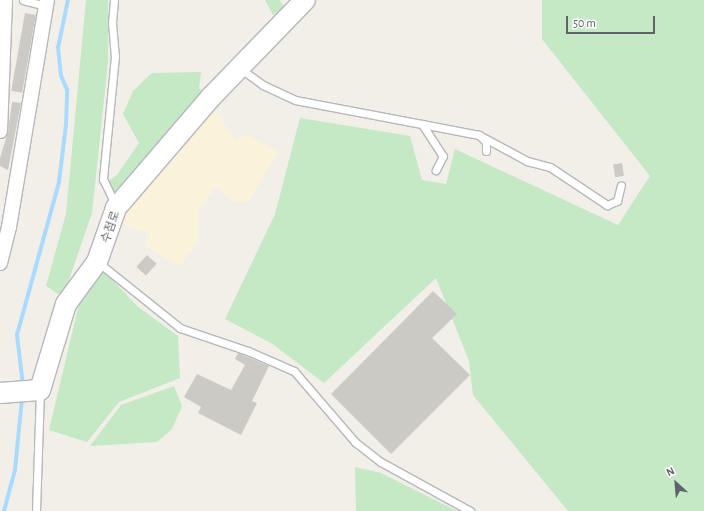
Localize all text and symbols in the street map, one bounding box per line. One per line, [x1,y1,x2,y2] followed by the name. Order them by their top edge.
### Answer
[568,8,657,34] scale bar
[573,17,596,29] text: 50 m
[99,209,123,245] street label: 수점로
[656,463,696,503] north arrow
[665,465,676,478] text: N

